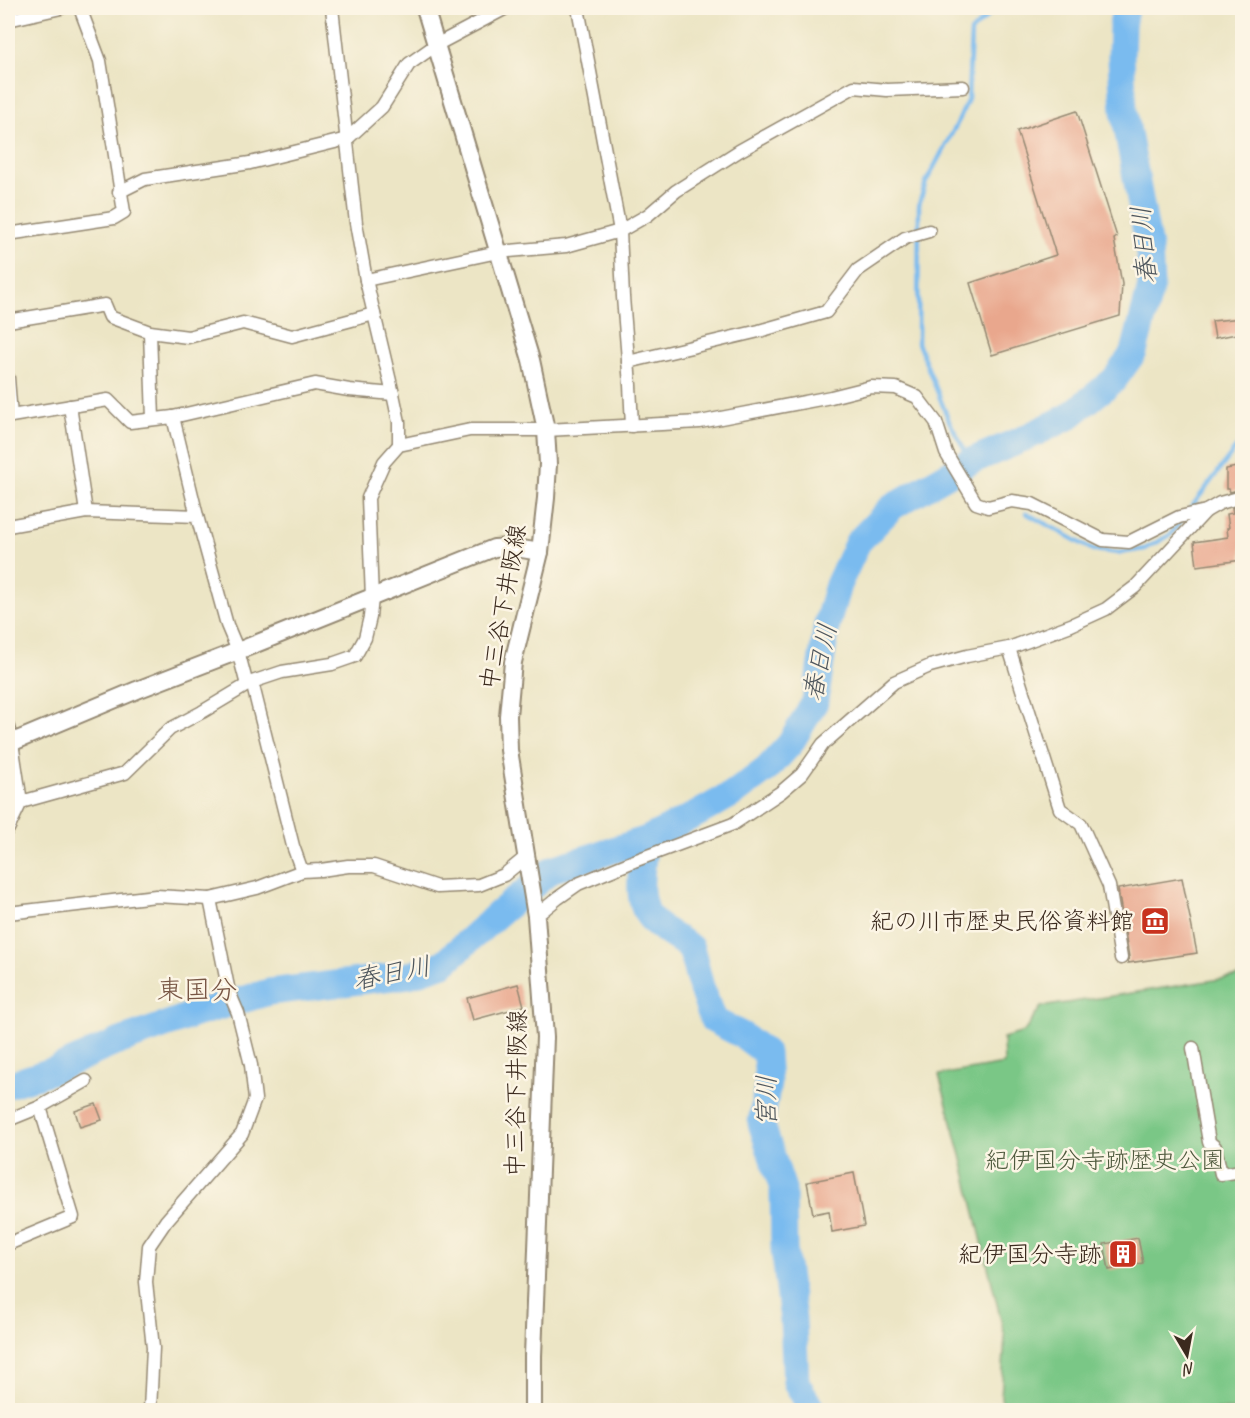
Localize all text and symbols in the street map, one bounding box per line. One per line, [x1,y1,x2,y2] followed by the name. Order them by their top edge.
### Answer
[1124,205,1164,285] water label: 春日川
[474,522,532,692] street label: 中三谷下井阪線
[796,620,844,704] water label: 春日川
[1139,905,1171,937] museum icon: 紀の川市歴史民俗資料館
[870,906,1134,936] place label: 紀の川市歴史民俗資料館
[351,949,433,997] water label: 春日川
[157,973,238,1007] district label: 東国分
[500,1009,532,1177] street label: 中三谷下井阪線
[750,1075,783,1127] water label: 宮川
[985,1145,1225,1175] park label: 紀伊国分寺跡歴史公園
[1107,1238,1139,1270] building icon: 紀伊国分寺跡
[958,1239,1102,1269] place label: 紀伊国分寺跡
[1157,1325,1217,1385] north arrow
[1180,1358,1196,1380] text: N

